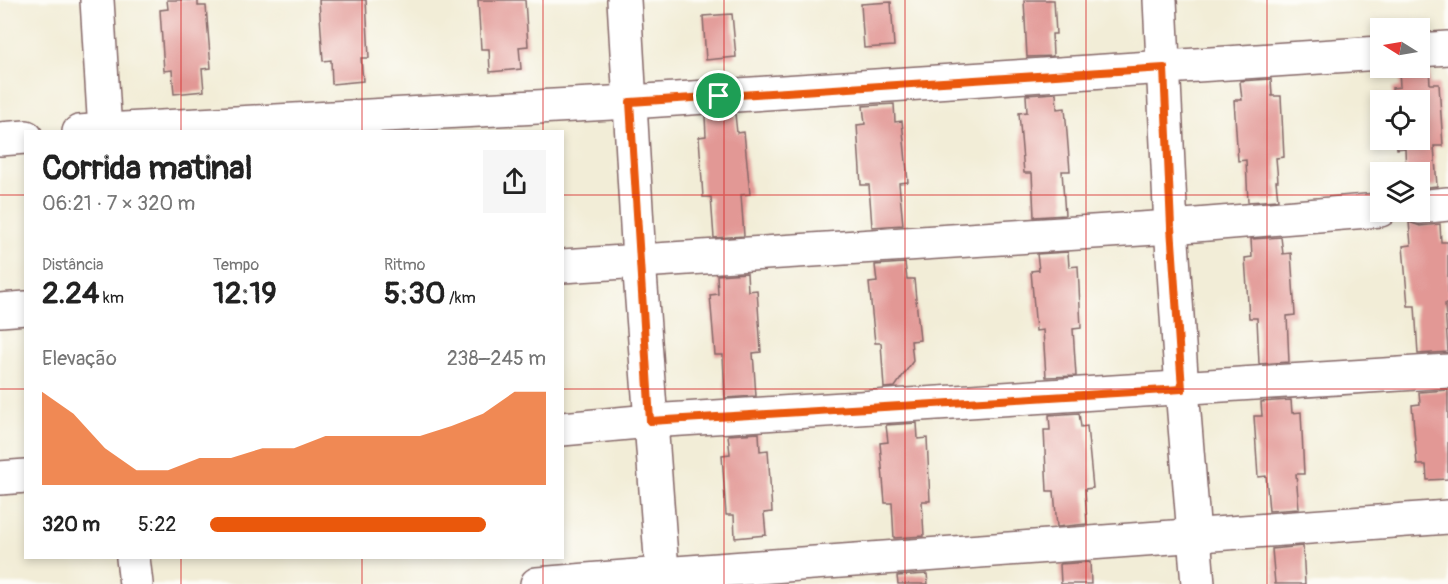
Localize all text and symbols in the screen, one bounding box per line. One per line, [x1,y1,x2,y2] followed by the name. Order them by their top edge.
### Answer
[1370,18,1430,78] north arrow
[1370,18,1430,222] map controls
[693,70,744,121] pin
[702,79,735,112] icon: arrive
[1370,90,1430,150] button: locate
[42,148,253,189] text: Corrida matinal
[483,150,546,213] button: share
[1370,162,1430,222] button: layers
[42,191,195,216] text: 06:21 · 7 × 320 m
[42,255,103,275] text: Distância
[213,255,259,275] text: Tempo
[384,255,425,275] text: Ritmo
[42,275,100,312] text: 2.24
[213,275,277,312] text: 12:19
[384,275,446,312] text: 5:30
[100,288,124,308] text: km
[446,288,476,308] text: /km
[42,346,117,371] text: Elevação
[447,346,546,371] text: 238–245 m
[42,512,100,537] text: 320 m
[138,512,177,537] text: 5:22

